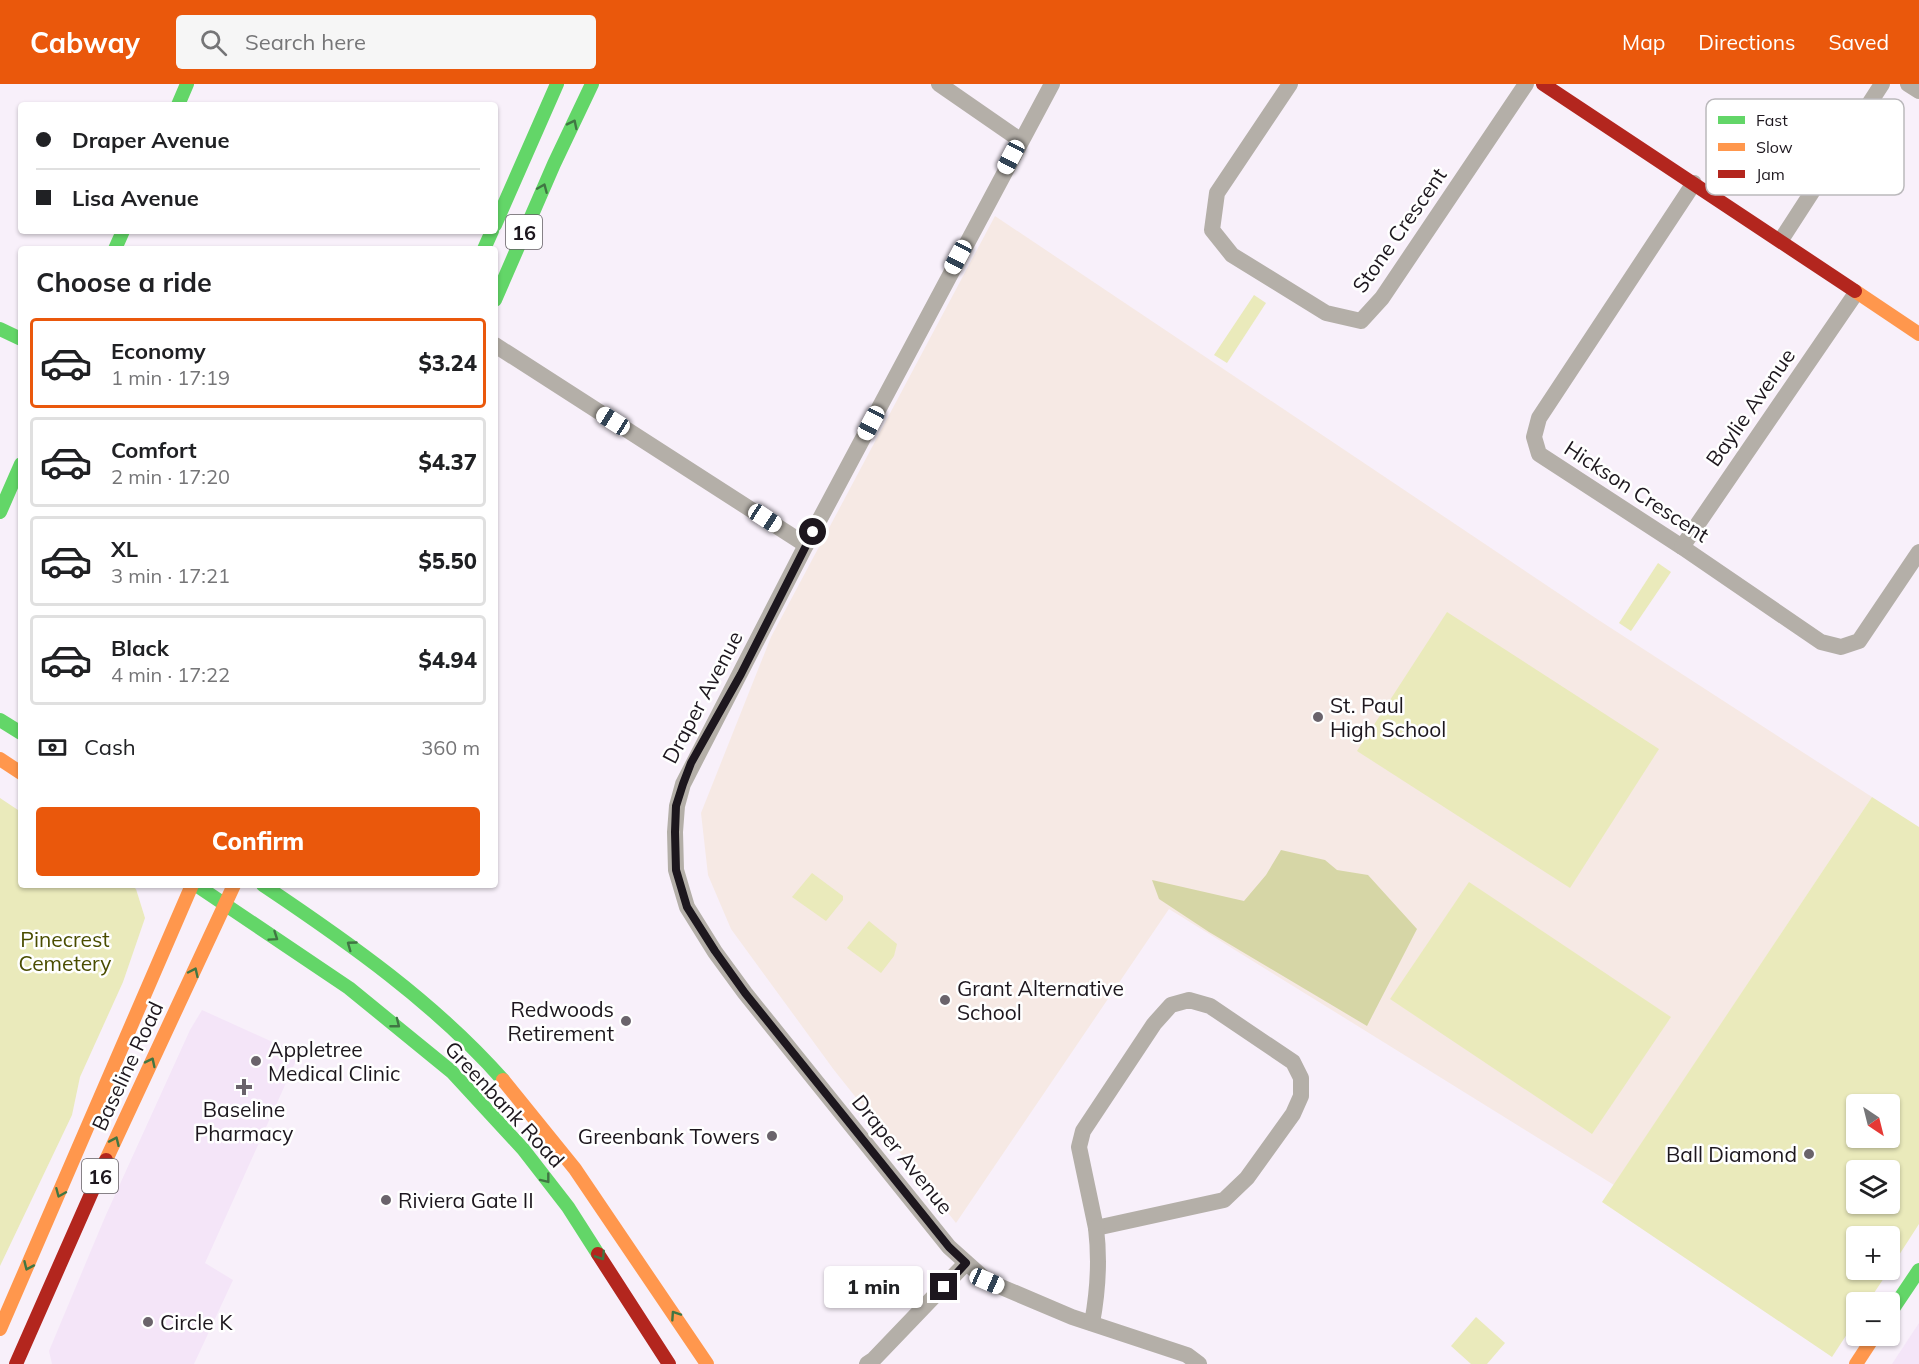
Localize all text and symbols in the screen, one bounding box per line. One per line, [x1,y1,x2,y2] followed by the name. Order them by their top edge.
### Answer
[176,15,596,69] search box
[30,25,140,60] text: Cabway
[197,26,230,59] icon: search
[245,28,366,56] text: Search here
[1622,29,1665,55] text: Map
[1698,29,1795,55] text: Directions
[1828,29,1889,55] text: Saved
[1706,99,1904,195] legend
[1756,110,1788,130] text: Fast
[566,120,577,131] one-way arrow
[72,126,229,154] text: Draper Avenue
[995,137,1027,177] car
[1756,137,1793,157] text: Slow
[1346,163,1452,297] street label: Stone Crescent
[1756,164,1785,184] text: Jam
[72,184,199,212] text: Lisa Avenue
[536,184,548,195] one-way arrow
[506,215,542,249] road number: 16
[942,237,974,277] car
[36,265,212,299] text: Choose a ride
[39,336,93,390] icon: car
[111,337,206,365] text: Economy
[1700,343,1800,471] street label: Baylie Avenue
[418,349,477,377] text: $3.24
[111,365,230,390] text: 1 min · 17:19
[855,403,887,443] car
[593,404,633,438] car
[39,435,93,489] icon: car
[1560,435,1714,547] street label: Hickson Crescent
[111,436,197,464] text: Comfort
[418,448,477,476] text: $4.37
[111,464,230,489] text: 2 min · 17:20
[745,501,785,535] car
[799,518,826,545] route start
[39,534,93,588] icon: car
[111,535,138,563] text: XL
[418,547,477,575] text: $5.50
[111,563,230,588] text: 3 min · 17:21
[656,626,748,768] street label: Draper Avenue
[39,633,93,687] icon: car
[111,634,169,662] text: Black
[418,646,477,674] text: $4.94
[111,662,230,687] text: 4 min · 17:22
[1330,692,1446,742] place label: St. Paul High School
[1311,710,1325,724] marker: St. Paul High School
[36,731,69,764] icon: cash
[84,733,136,761] text: Cash
[421,735,480,760] text: 360 m
[36,807,480,876] button: Confirm
[19,926,111,976] park label: Pinecrest Cemetery
[268,930,279,941] one-way arrow
[346,942,357,953] one-way arrow
[187,967,199,978] one-way arrow
[957,975,1124,1025] place label: Grant Alternative School
[938,993,952,1007] marker: Grant Alternative School
[508,996,614,1046] place label: Redwoods Retirement
[86,997,168,1135] street label: Baseline Road
[619,1014,633,1028] marker: Redwoods Retirement
[389,1017,400,1028] one-way arrow
[440,1035,570,1173] street label: Greenbank Road
[268,1036,401,1086] place label: Appletree Medical Clinic
[249,1054,263,1068] marker: Appletree Medical Clinic
[144,1058,156,1069] one-way arrow
[237,1080,251,1094] marker: Baseline Pharmacy
[847,1089,959,1219] street label: Draper Avenue
[1846,1094,1900,1148] north arrow
[1846,1094,1900,1346] map controls
[195,1096,293,1146] place label: Baseline Pharmacy
[578,1123,760,1149] place label: Greenbank Towers
[765,1129,779,1143] marker: Greenbank Towers
[108,1136,120,1147] one-way arrow
[1666,1141,1797,1167] place label: Ball Diamond
[1802,1147,1816,1161] marker: Ball Diamond
[82,1159,118,1193] road number: 16
[1846,1160,1900,1214] button: layers
[539,1173,550,1184] one-way arrow
[55,1187,67,1198] one-way arrow
[398,1187,534,1213] place label: Riviera Gate II
[379,1193,393,1207] marker: Riviera Gate II
[1846,1226,1900,1280] button: +
[593,1250,604,1261] one-way arrow
[23,1260,35,1271] one-way arrow
[967,1265,1007,1297] car
[824,1266,923,1308] callout: 1 min
[930,1273,957,1300] route end
[847,1274,900,1299] text: 1 min
[1846,1292,1900,1346] button: −
[160,1309,233,1335] place label: Circle K
[671,1311,682,1322] one-way arrow
[141,1315,155,1329] marker: Circle K

